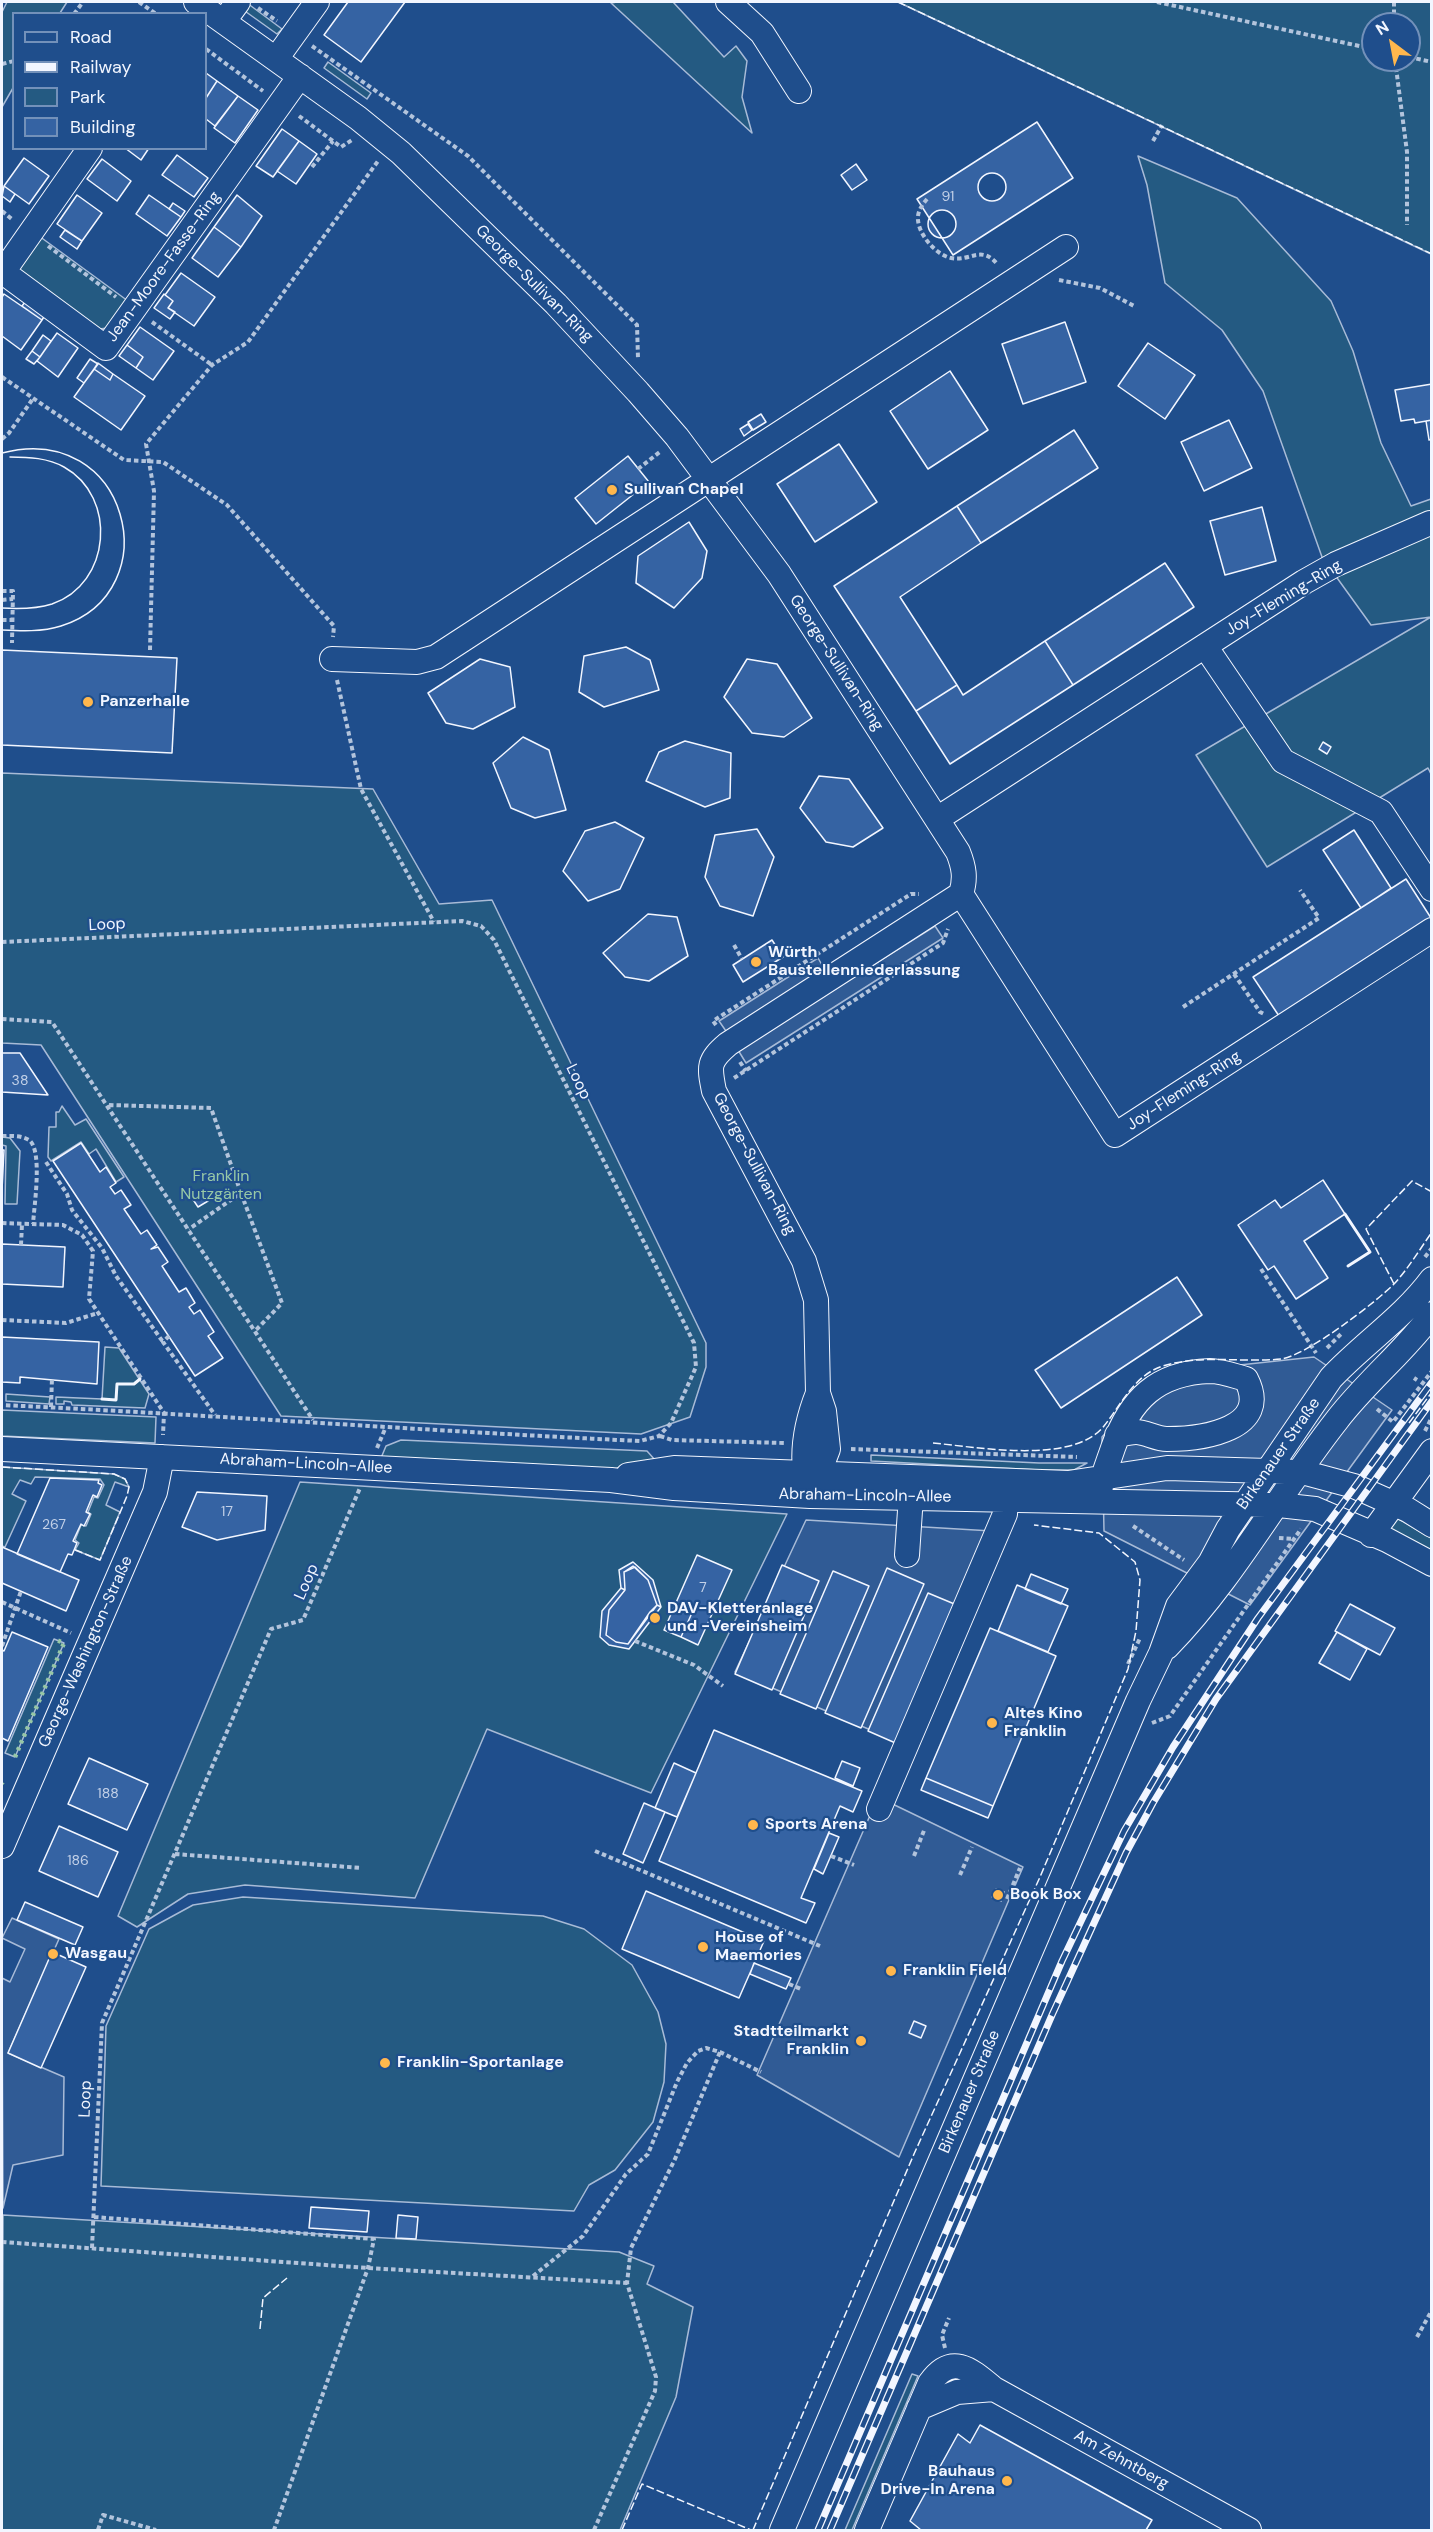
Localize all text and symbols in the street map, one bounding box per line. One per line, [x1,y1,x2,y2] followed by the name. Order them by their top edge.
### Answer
[12,12,207,150] legend
[1361,12,1421,72] north arrow
[1372,16,1393,40] text: N
[70,25,112,49] text: Road
[70,55,132,79] text: Railway
[70,85,106,109] text: Park
[70,115,135,139] text: Building
[103,188,225,346] street label: Jean-Moore-Fasse-Ring
[942,189,954,205] house number: 91
[471,221,597,347] street label: George-Sullivan-Ring
[624,480,743,500] place label: Sullivan Chapel
[605,483,619,497] marker: Sullivan Chapel
[1223,556,1345,640] street label: Joy-Fleming-Ring
[785,591,887,735] street label: George-Sullivan-Ring
[100,692,190,712] place label: Panzerhalle
[81,695,95,709] marker: Panzerhalle
[88,914,126,936] street label: Loop
[768,943,961,981] place label: Würth Baustellenniederlassung
[749,955,763,969] marker: Würth Baustellenniederlassung
[1123,1047,1245,1135] street label: Joy-Fleming-Ring
[561,1061,595,1103] street label: Loop
[12,1073,28,1089] house number: 38
[708,1090,800,1238] street label: George-Sullivan-Ring
[180,1167,262,1205] park label: Franklin Nutzgärten
[1233,1394,1325,1514] street label: Birkenauer Straße
[219,1450,393,1478] street label: Abraham-Lincoln-Allee
[778,1485,952,1507] street label: Abraham-Lincoln-Allee
[221,1504,233,1520] house number: 17
[42,1517,66,1533] house number: 267
[35,1553,137,1751] street label: George-Washington-Straße
[291,1561,323,1603] street label: Loop
[699,1580,707,1596] house number: 7
[667,1599,813,1637] place label: DAV-Kletteranlage und -Vereinsheim
[648,1611,662,1625] marker: DAV-Kletteranlage und -Vereinsheim
[1004,1704,1083,1742] place label: Altes Kino Franklin
[985,1716,999,1730] marker: Altes Kino Franklin
[97,1786,119,1802] house number: 188
[765,1815,867,1835] place label: Sports Arena
[746,1818,760,1832] marker: Sports Arena
[67,1853,89,1869] house number: 186
[1010,1885,1081,1905] place label: Book Box
[991,1888,1005,1902] marker: Book Box
[715,1928,802,1966] place label: House of Maemories
[696,1940,710,1954] marker: House of Maemories
[65,1944,127,1964] place label: Wasgau
[46,1947,60,1961] marker: Wasgau
[903,1961,1007,1981] place label: Franklin Field
[884,1964,898,1978] marker: Franklin Field
[733,2022,849,2060] place label: Stadtteilmarkt Franklin
[935,2028,1005,2156] street label: Birkenauer Straße
[854,2034,868,2048] marker: Stadtteilmarkt Franklin
[397,2053,564,2073] place label: Franklin-Sportanlage
[378,2056,392,2070] marker: Franklin-Sportanlage
[76,2080,96,2118] street label: Loop
[1070,2426,1172,2494] street label: Am Zehntberg
[881,2462,995,2500] place label: Bauhaus Drive-In Arena
[1000,2474,1014,2488] marker: Bauhaus Drive-In Arena

